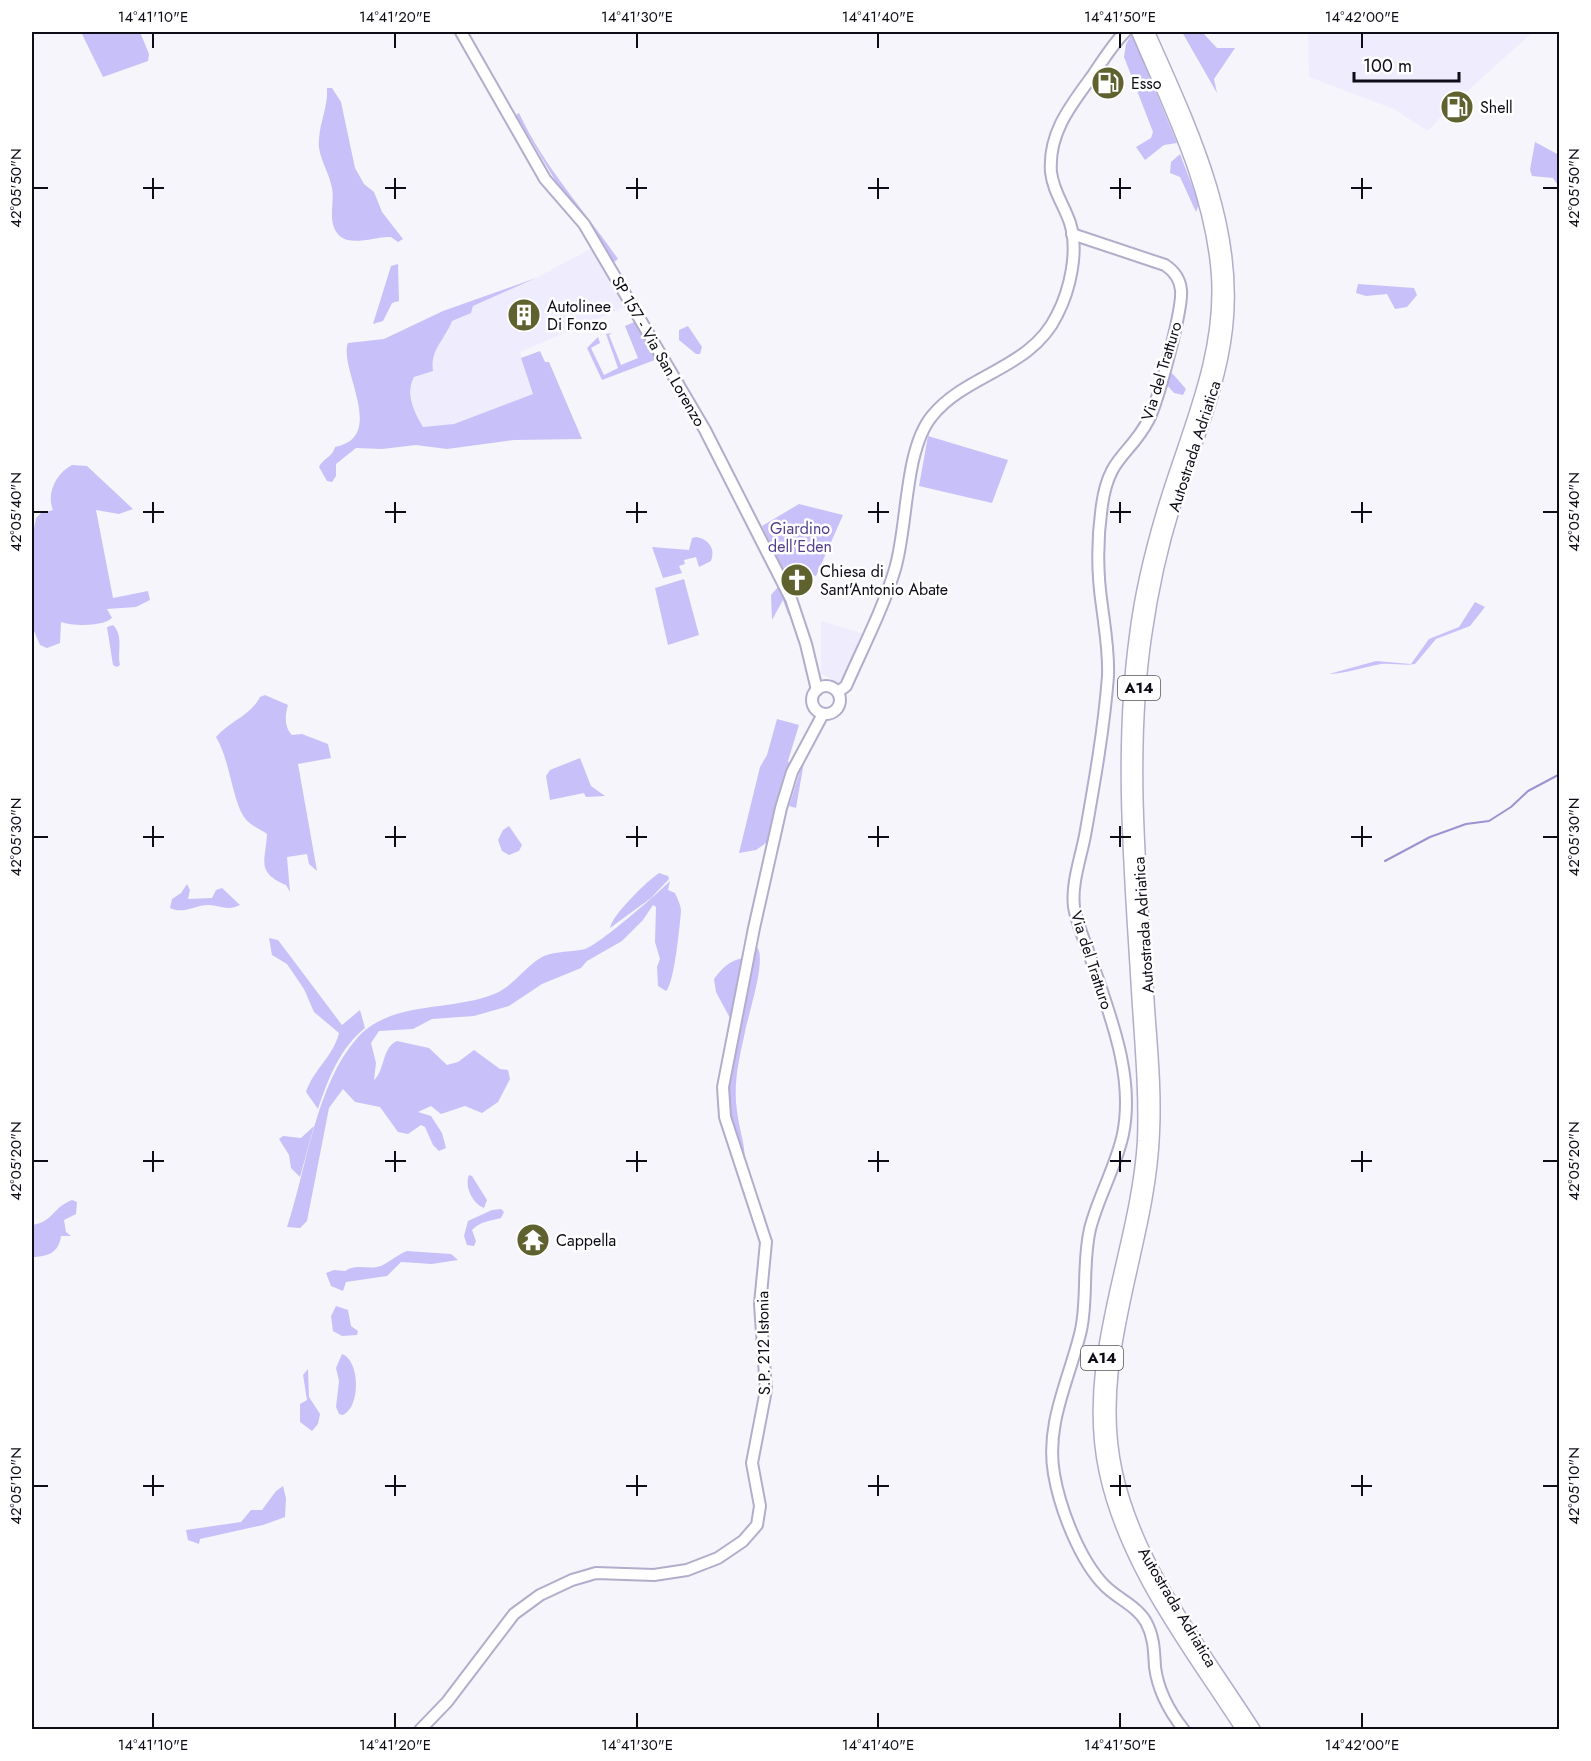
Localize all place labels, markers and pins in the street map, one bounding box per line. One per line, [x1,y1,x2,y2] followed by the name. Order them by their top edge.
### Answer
[1090,65,1126,101] fuel station icon: Esso
[1131,72,1162,95] place label: Esso
[1439,89,1475,125] fuel station icon: Shell
[1480,96,1513,119] place label: Shell
[547,295,611,336] place label: Autolinee Di Fonzo
[506,297,542,333] building icon: Autolinee Di Fonzo
[820,560,948,601] place label: Chiesa di Sant'Antonio Abate
[779,562,815,598] church icon: Chiesa di Sant'Antonio Abate
[515,1222,551,1258] temple icon: Cappella
[556,1229,616,1252] place label: Cappella

